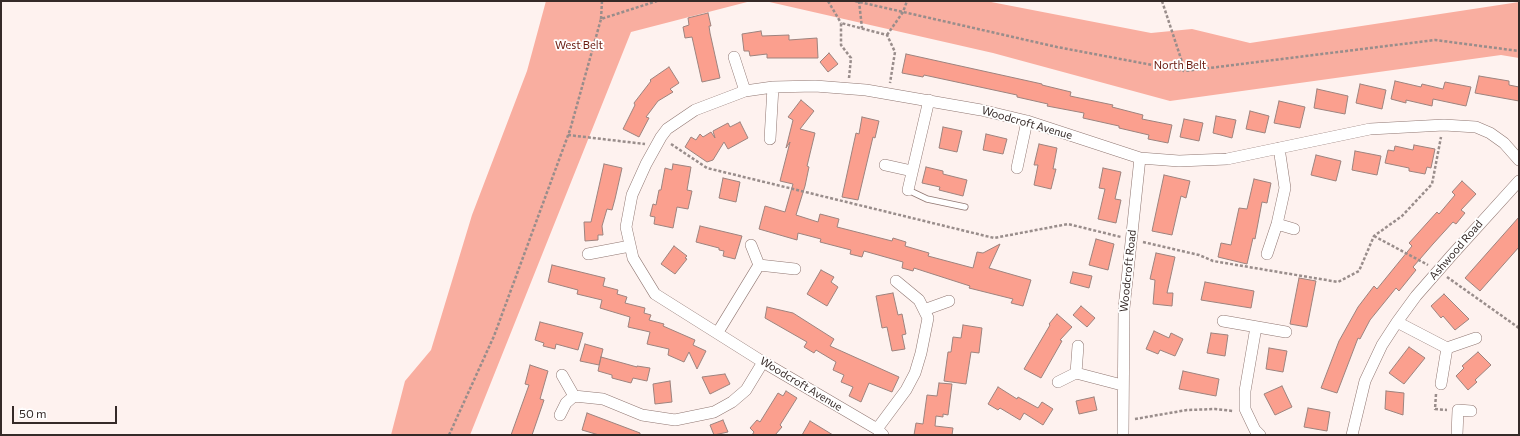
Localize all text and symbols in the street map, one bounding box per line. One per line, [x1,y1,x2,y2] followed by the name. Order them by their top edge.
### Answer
[555,38,603,52] park label: West Belt
[1154,58,1206,72] park label: North Belt
[980,104,1074,142] street label: Woodcroft Avenue
[1427,217,1485,283] street label: Ashwood Road
[1117,229,1139,313] street label: Woodcroft Road
[757,354,845,414] street label: Woodcroft Avenue
[14,398,119,424] scale bar
[19,406,47,420] text: 50 m

